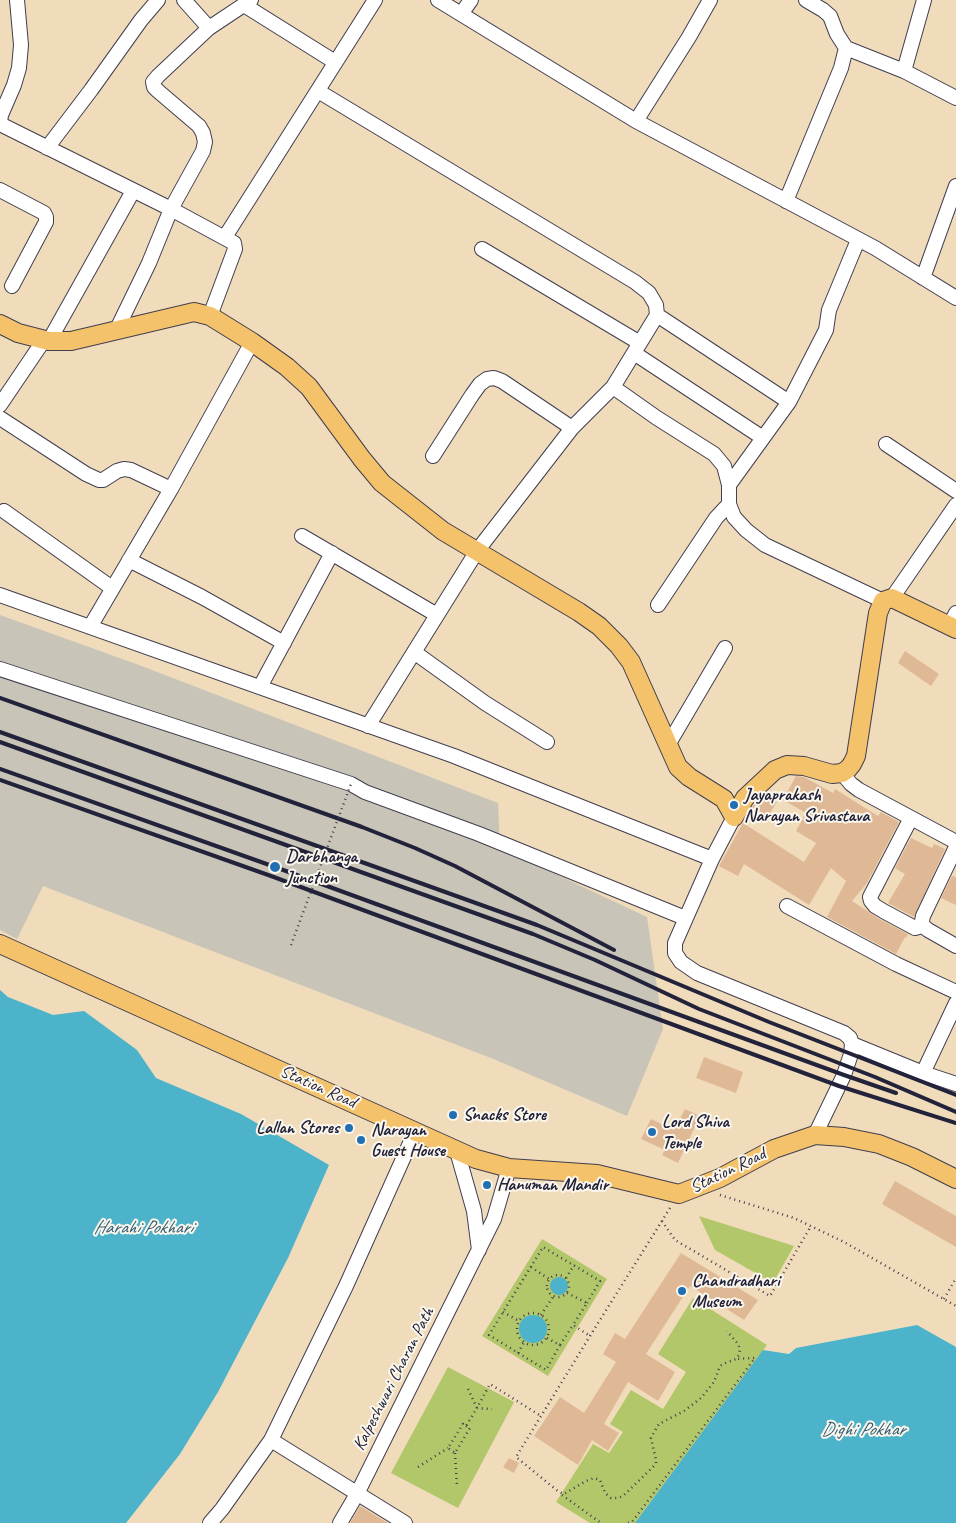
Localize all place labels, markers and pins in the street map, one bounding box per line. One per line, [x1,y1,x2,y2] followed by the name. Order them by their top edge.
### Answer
[744,784,869,826] place label: Jayaprakash Narayan Srivastava
[728,799,740,811] marker: Jayaprakash Narayan Srivastava
[286,846,357,889] place label: Darbhanga Junction
[268,860,282,874] marker: Darbhanga Junction
[463,1104,546,1126] place label: Snacks Store
[447,1109,459,1121] marker: Snacks Store
[662,1111,729,1154] place label: Lord Shiva Temple
[256,1117,339,1139] place label: Lallan Stores
[371,1119,445,1162] place label: Narayan Guest House
[343,1122,355,1134] marker: Lallan Stores
[646,1126,658,1138] marker: Lord Shiva Temple
[355,1134,367,1146] marker: Narayan Guest House
[497,1174,608,1196] place label: Hanuman Mandir
[481,1179,493,1191] marker: Hanuman Mandir
[692,1270,780,1312] place label: Chandradhari Museum
[676,1285,688,1297] marker: Chandradhari Museum

